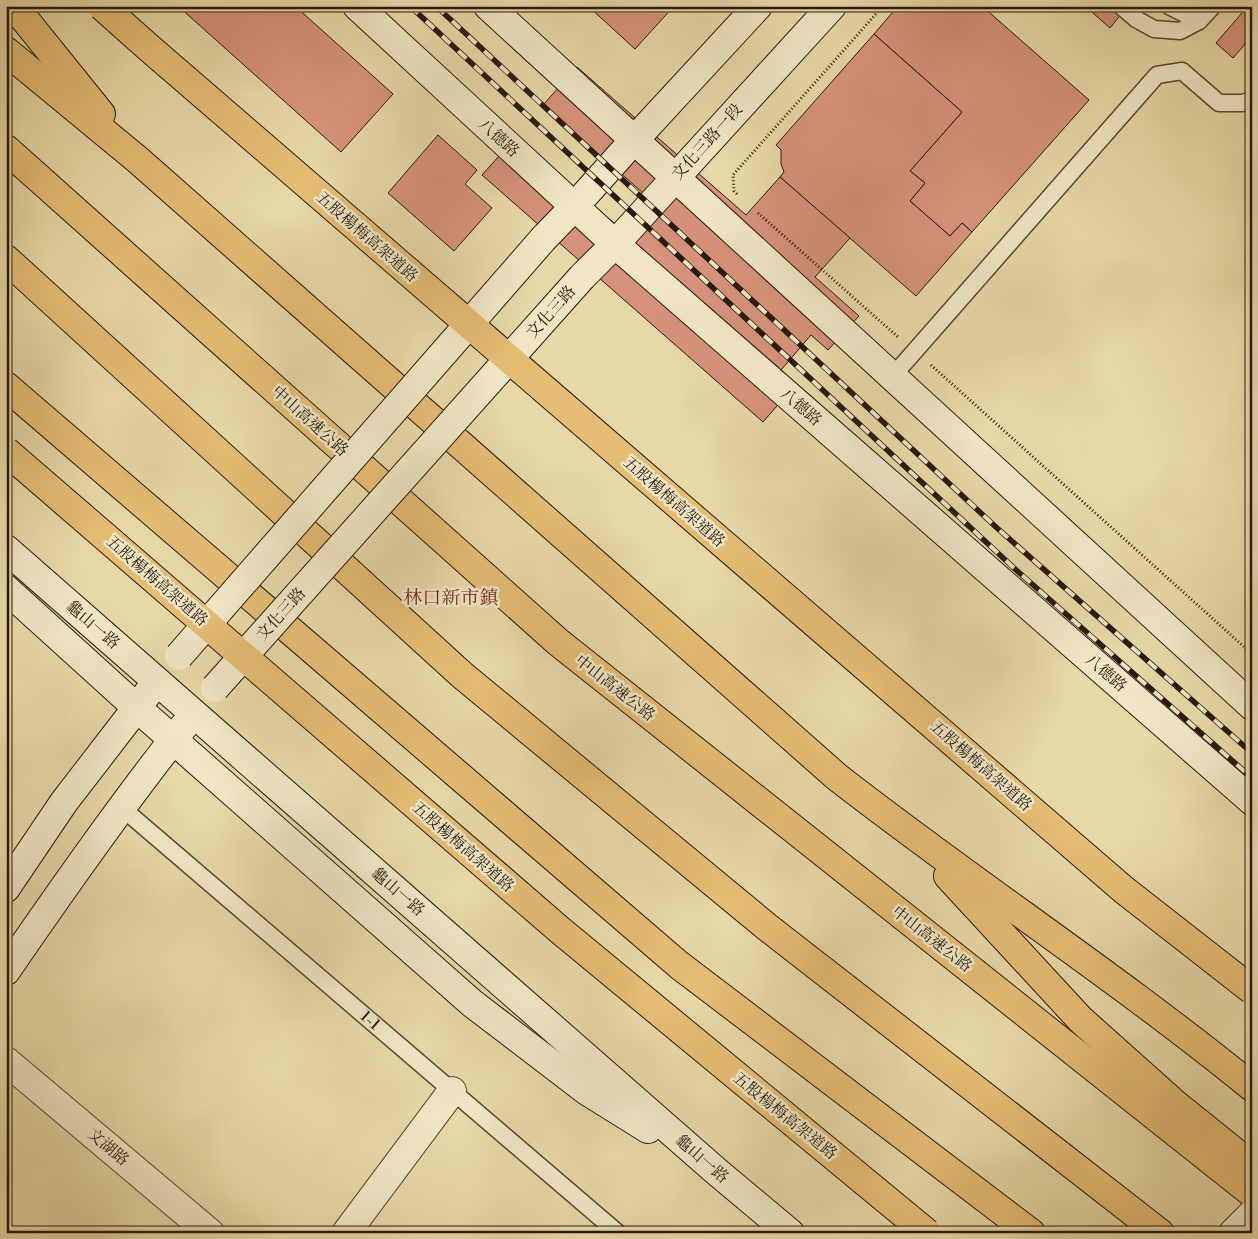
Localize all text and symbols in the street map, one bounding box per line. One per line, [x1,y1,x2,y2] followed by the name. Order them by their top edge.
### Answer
[667,100,747,184] street label: 文化三路一段
[475,114,523,162] street label: 八德路
[312,187,422,287] street label: 五股楊梅高架道路
[522,282,580,342] street label: 文化三路
[268,381,352,461] street label: 中山高速公路
[776,384,826,430] street label: 八德路
[619,452,729,552] street label: 五股楊梅高架道路
[102,531,212,631] street label: 五股楊梅高架道路
[252,584,310,644] street label: 文化三路
[403,586,499,610] district label: 林口新市鎮
[62,596,124,654] street label: 龜山一路
[1081,650,1131,696] street label: 八德路
[571,651,659,725] street label: 中山高速公路
[926,716,1036,816] street label: 五股楊梅高架道路
[408,797,518,897] street label: 五股楊梅高架道路
[367,863,429,921] street label: 龜山一路
[888,902,976,976] street label: 中山高速公路
[356,1006,384,1035] street label: 1-1
[729,1068,841,1164] street label: 五股楊梅高架道路
[83,1124,133,1170] street label: 文湖路
[671,1130,733,1188] street label: 龜山一路

